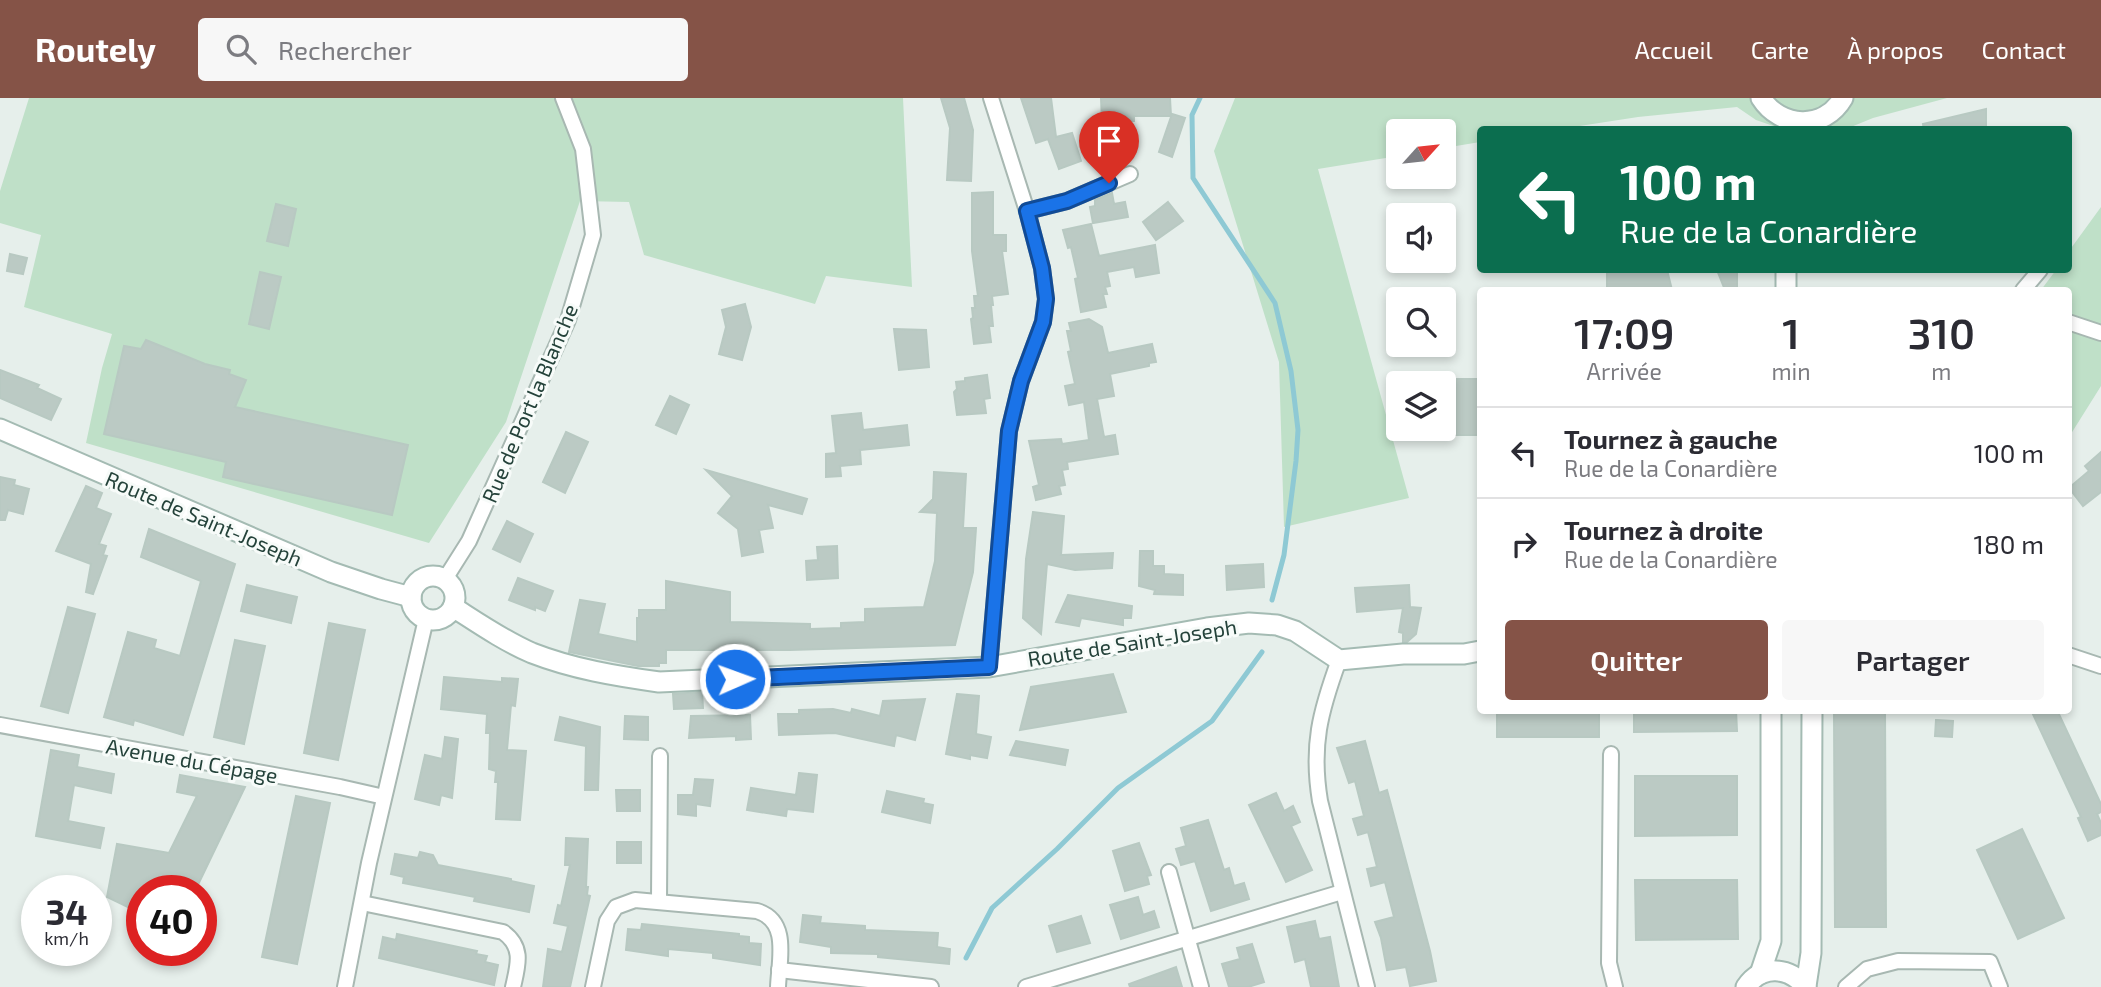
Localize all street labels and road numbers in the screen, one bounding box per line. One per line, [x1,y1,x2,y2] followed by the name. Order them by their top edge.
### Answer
[476,300,582,506] street label: Rue de Port la Blanche
[102,465,306,571] street label: Route de Saint-Joseph
[1026,613,1238,671] street label: Route de Saint-Joseph
[104,733,280,787] street label: Avenue du Cépage

